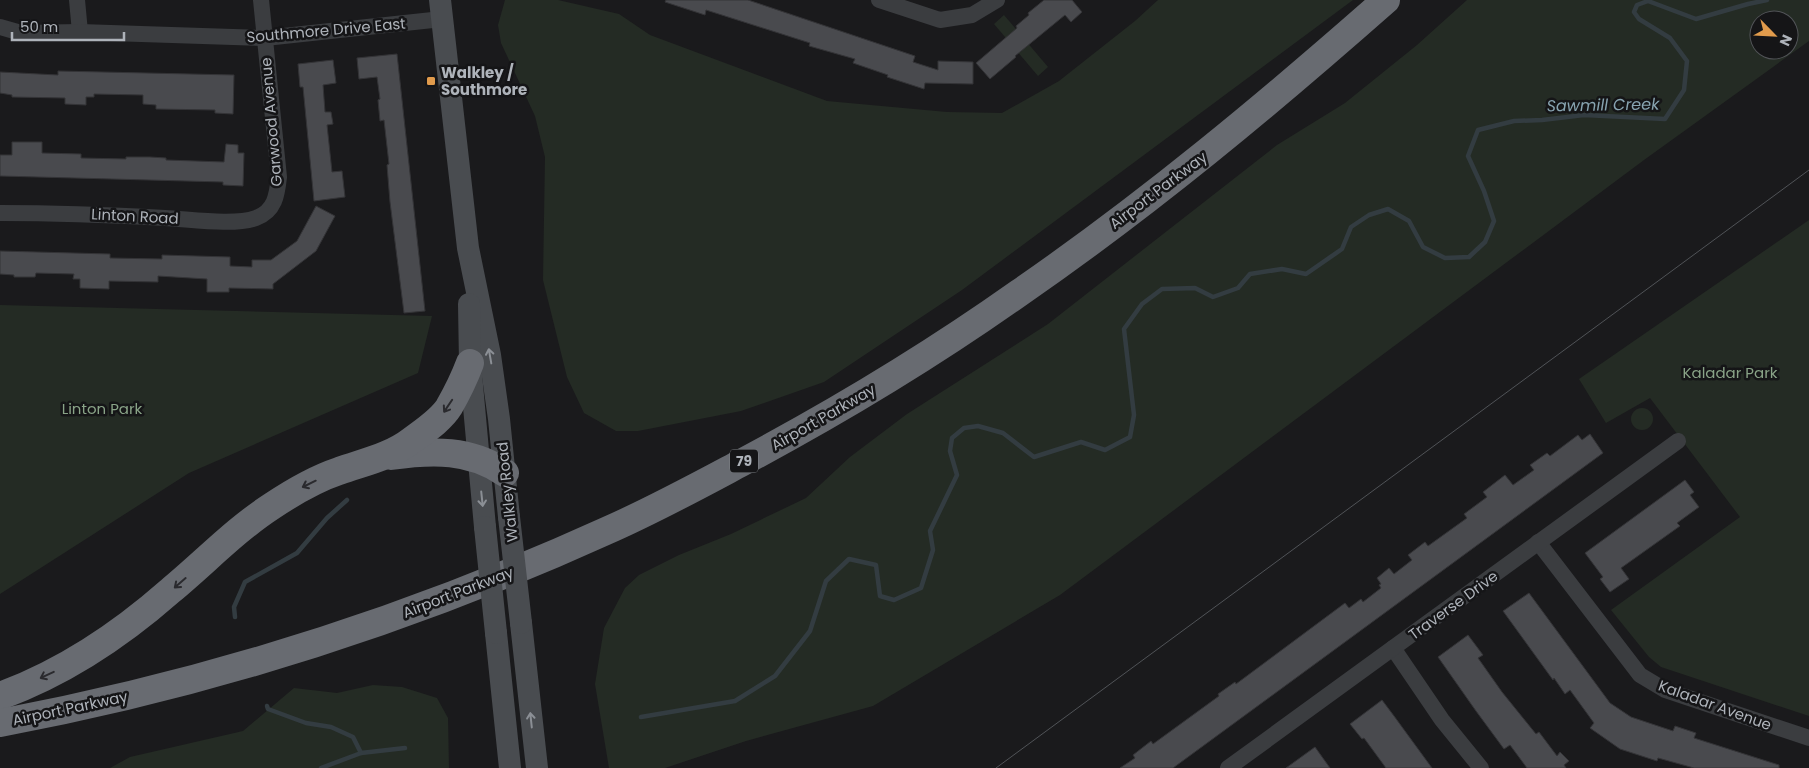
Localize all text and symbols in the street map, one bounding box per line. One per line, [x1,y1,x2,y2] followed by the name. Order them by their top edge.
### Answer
[12,10,125,42] scale bar
[1749,10,1799,60] north arrow
[246,13,406,47] street label: Southmore Drive East
[20,16,58,37] text: 50 m
[1775,31,1797,49] text: N
[255,57,287,187] street label: Garwood Avenue
[441,62,527,100] place label: Walkley / Southmore
[425,75,437,87] marker: Walkley / Southmore
[1546,93,1660,117] water label: Sawmill Creek
[1105,146,1212,234] street label: Airport Parkway
[91,203,179,229] street label: Linton Road
[484,348,494,364] one-way arrow
[1683,362,1778,383] park label: Kaladar Park
[767,378,879,455] street label: Airport Parkway
[62,398,143,419] park label: Linton Park
[443,399,453,413] one-way arrow
[491,441,523,543] street label: Walkley Road
[730,450,758,472] road number: 79
[302,480,317,489] one-way arrow
[477,491,487,507] one-way arrow
[400,561,517,623] street label: Airport Parkway
[1404,565,1502,645] street label: Traverse Drive
[174,577,187,588] one-way arrow
[40,671,55,680] one-way arrow
[1655,675,1775,735] street label: Kaladar Avenue
[10,685,130,730] street label: Airport Parkway
[526,712,536,728] one-way arrow

